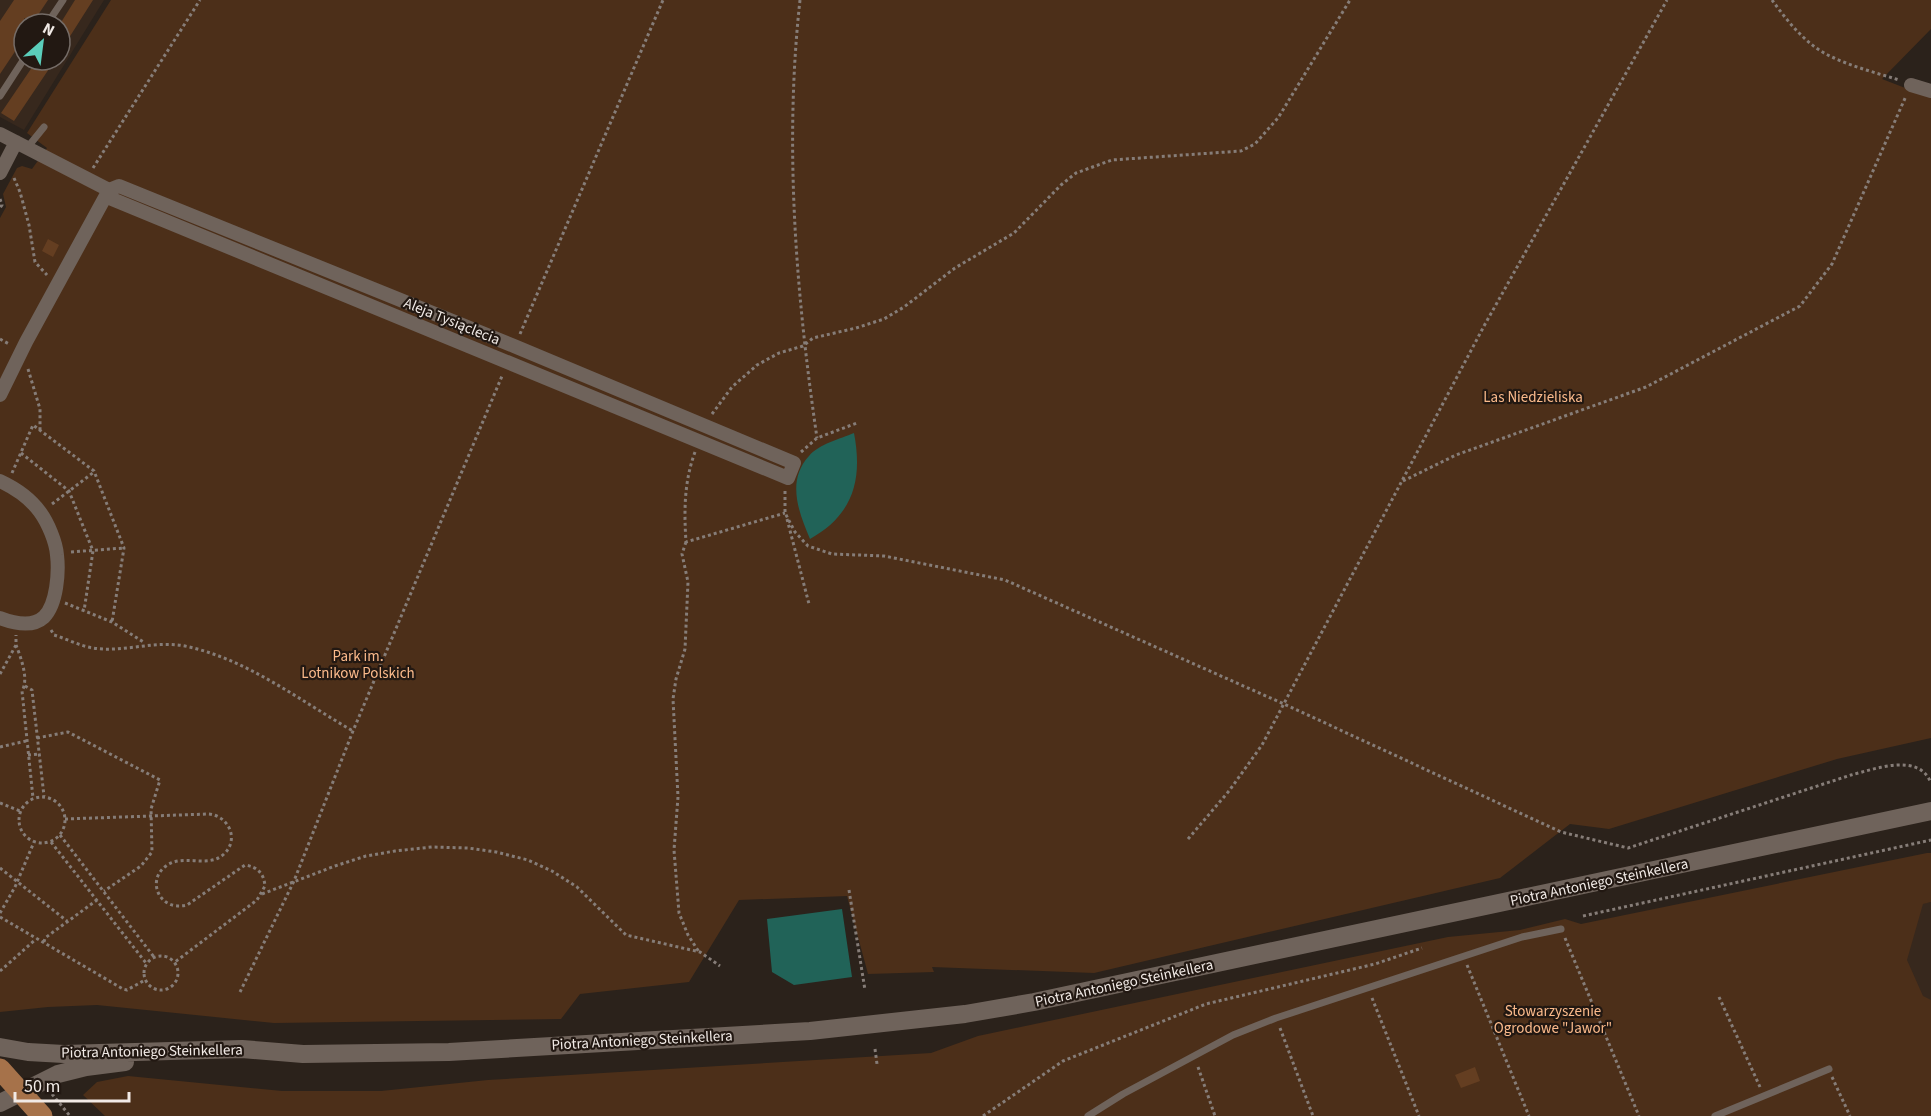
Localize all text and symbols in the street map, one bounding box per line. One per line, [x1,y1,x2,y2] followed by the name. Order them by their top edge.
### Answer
[12,12,72,72] north arrow
[39,17,58,42] text: N
[401,293,503,350] street label: Aleja Tysiąclecia
[1483,387,1583,408] park label: Las Niedzieliska
[301,646,415,684] park label: Park im. Lotnikow Polskich
[1508,853,1690,912] street label: Piotra Antoniego Steinkellera
[1033,954,1215,1013] street label: Piotra Antoniego Steinkellera
[1494,1001,1612,1039] park label: Stowarzyszenie Ogrodowe "Jawor"
[551,1025,733,1056] street label: Piotra Antoniego Steinkellera
[61,1039,243,1064] street label: Piotra Antoniego Steinkellera
[15,1065,129,1103] scale bar
[24,1074,60,1099] text: 50 m

